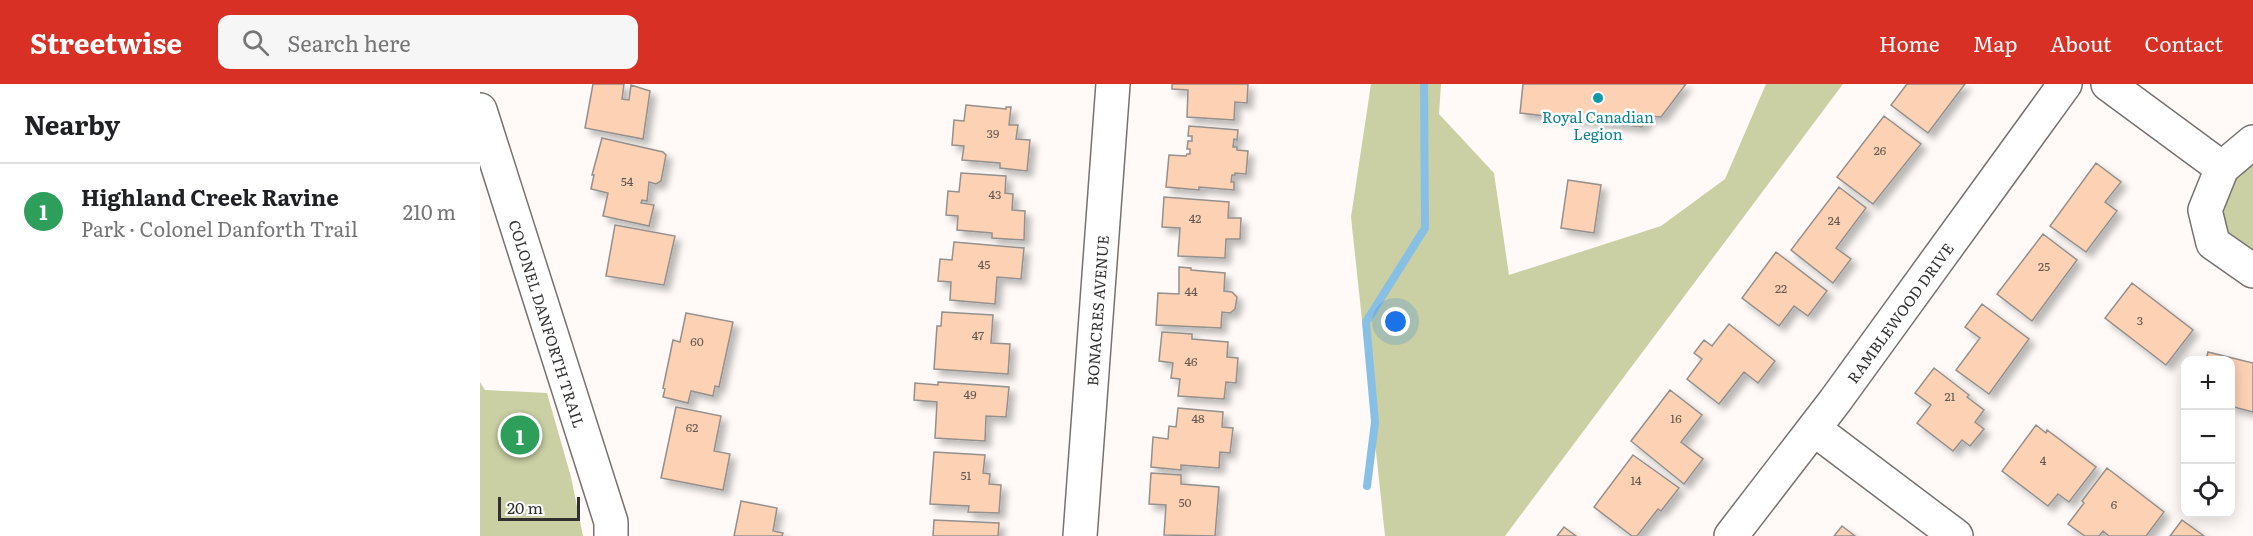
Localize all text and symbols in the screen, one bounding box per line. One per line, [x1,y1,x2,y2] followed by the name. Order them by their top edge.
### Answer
[218,15,638,69] search box
[30,21,182,63] text: Streetwise
[239,26,272,59] icon: search
[287,26,411,59] text: Search here
[1879,27,1940,58] text: Home
[1973,27,2017,58] text: Map
[2050,27,2112,58] text: About
[2145,27,2223,58] text: Contact
[1591,91,1605,105] marker: Royal Canadian Legion
[24,104,120,143] text: Nearby
[1542,105,1654,145] place label: Royal Canadian Legion
[987,124,999,142] house number: 39
[1874,141,1887,159] house number: 26
[621,172,634,190] house number: 54
[81,180,339,213] text: Highland Creek Ravine
[988,185,1002,203] house number: 43
[39,196,48,226] text: 1
[403,196,456,226] text: 210 m
[1189,209,1201,227] house number: 42
[1828,211,1841,229] house number: 24
[81,213,358,243] text: Park · Colonel Danforth Trail
[504,217,592,430] street label: COLONEL DANFORTH TRAIL
[1079,234,1113,387] street label: BONACRES AVENUE
[1841,237,1958,387] street label: RAMBLEWOOD DRIVE
[978,255,990,273] house number: 45
[2038,257,2050,275] house number: 25
[1775,279,1787,297] house number: 22
[1184,282,1198,300] house number: 44
[1381,307,1410,336] your location
[2137,311,2143,329] house number: 3
[972,326,984,344] house number: 47
[690,332,704,350] house number: 60
[1184,352,1198,370] house number: 46
[2181,356,2235,518] map controls
[2181,356,2235,410] button: +
[964,385,976,403] house number: 49
[1945,387,1956,405] house number: 21
[1191,409,1205,427] house number: 48
[1670,409,1682,427] house number: 16
[2181,410,2235,464] button: −
[500,412,540,458] pin: 1
[686,418,698,436] house number: 62
[2040,451,2047,469] house number: 4
[2181,464,2235,518] button: locate
[961,466,972,484] house number: 51
[1630,471,1642,489] house number: 14
[1178,493,1192,511] house number: 50
[498,494,580,522] scale bar
[507,495,543,519] text: 20 m
[2111,495,2118,513] house number: 6

